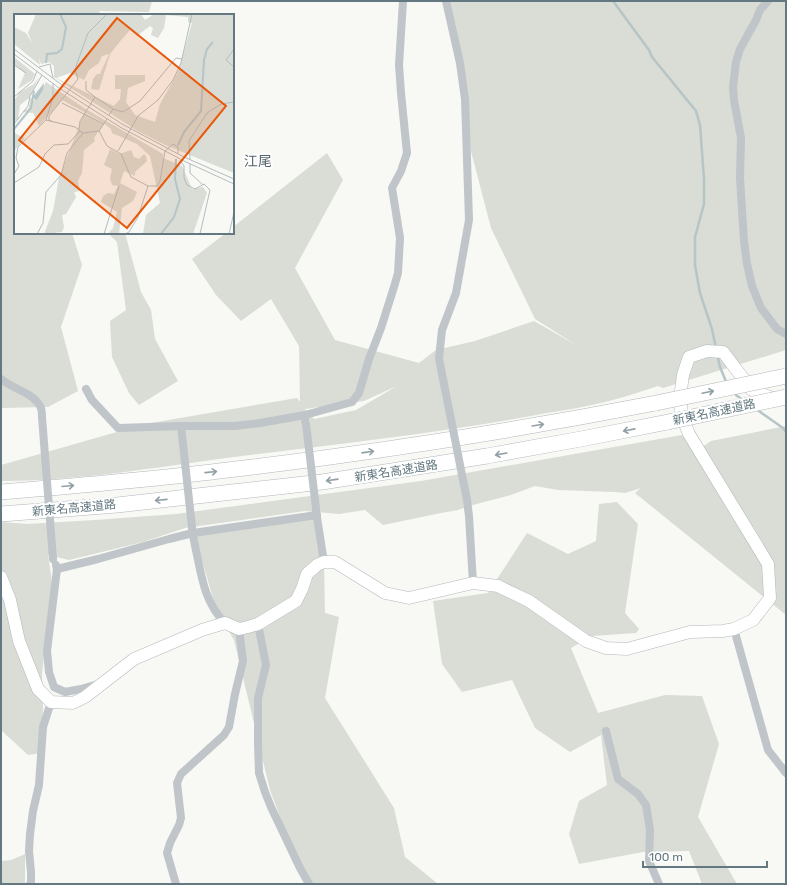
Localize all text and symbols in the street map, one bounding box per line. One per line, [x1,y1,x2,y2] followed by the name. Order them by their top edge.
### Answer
[14,14,234,234] inset map
[244,153,272,170] district label: 江尾
[701,388,714,396] one-way arrow
[671,396,757,428] street label: 新東名高速道路
[531,421,544,429] one-way arrow
[623,426,636,434] one-way arrow
[361,448,374,456] one-way arrow
[495,450,508,458] one-way arrow
[353,458,439,484] street label: 新東名高速道路
[204,468,217,476] one-way arrow
[325,476,338,484] one-way arrow
[61,483,74,490] one-way arrow
[155,496,168,504] one-way arrow
[32,497,116,519] street label: 新東名高速道路
[643,843,767,869] scale bar
[649,850,683,864] text: 100 m

